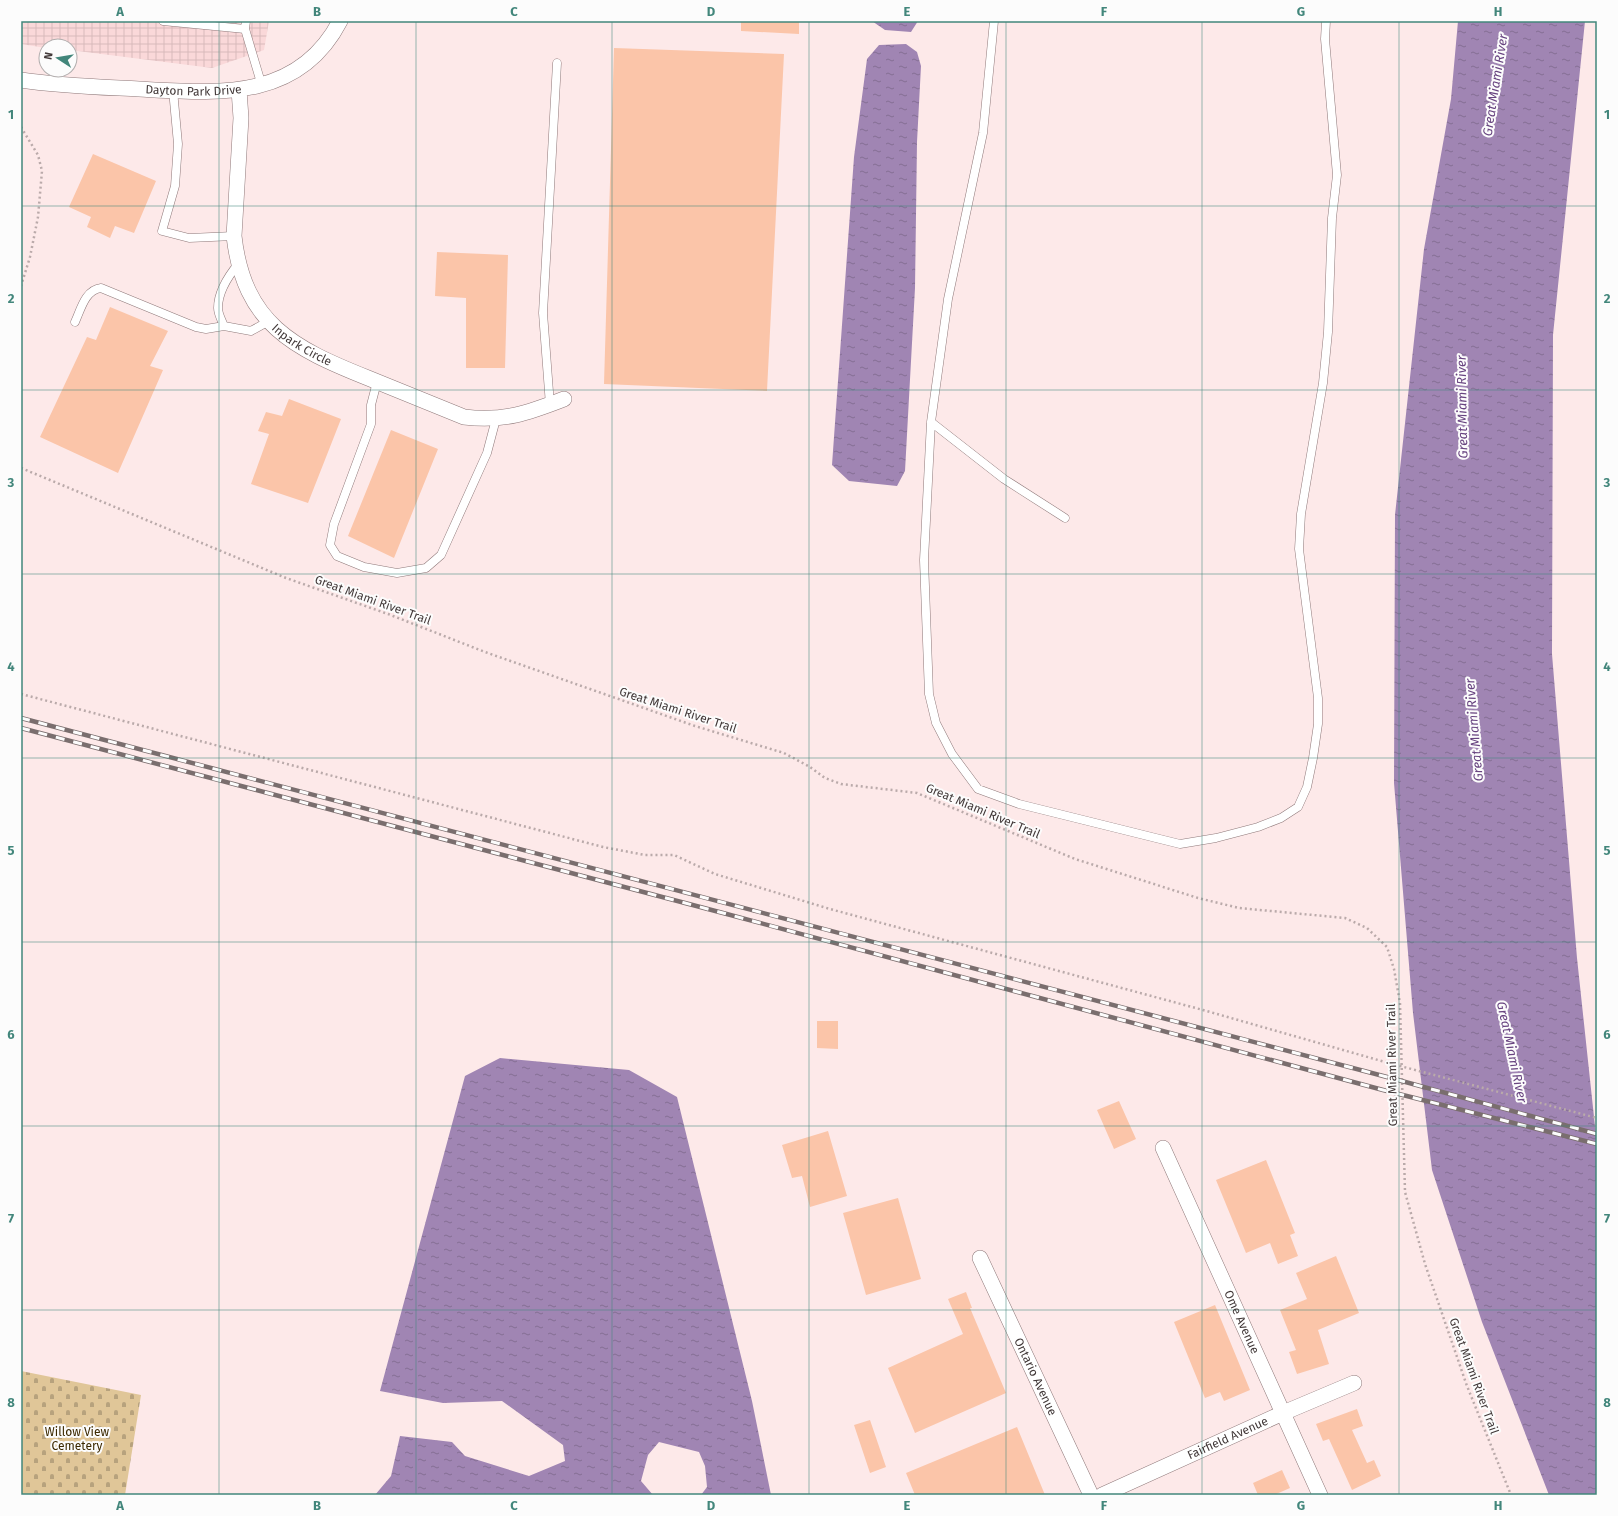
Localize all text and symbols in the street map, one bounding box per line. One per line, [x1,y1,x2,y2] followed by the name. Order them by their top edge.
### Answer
[115,4,124,19] text: A
[313,4,321,19] text: B
[510,4,518,19] text: C
[707,4,716,19] text: D
[904,4,911,19] text: E
[1101,4,1108,19] text: F
[1297,4,1305,19] text: G
[1494,4,1502,19] text: H
[1480,32,1511,137] water label: Great Miami River
[38,38,78,78] north arrow
[42,51,56,61] text: N
[145,82,242,98] street label: Dayton Park Drive
[8,107,14,122] text: 1
[1604,107,1610,122] text: 1
[8,291,15,306] text: 2
[1604,291,1611,306] text: 2
[269,321,334,369] street label: Inpark Circle
[1454,354,1470,459] water label: Great Miami River
[7,475,15,490] text: 3
[1603,475,1611,490] text: 3
[313,572,434,628] street label: Great Miami River Trail
[7,659,15,674] text: 4
[1603,659,1611,674] text: 4
[1462,677,1486,782] water label: Great Miami River
[617,684,739,736] street label: Great Miami River Trail
[924,781,1043,842] street label: Great Miami River Trail
[8,843,15,858] text: 5
[1604,843,1611,858] text: 5
[1494,1000,1530,1105] water label: Great Miami River
[1384,1003,1400,1126] street label: Great Miami River Trail
[7,1027,15,1042] text: 6
[1603,1027,1611,1042] text: 6
[8,1211,14,1226] text: 7
[1604,1211,1610,1226] text: 7
[1221,1288,1262,1356] street label: Ome Avenue
[1446,1316,1502,1437] street label: Great Miami River Trail
[1011,1336,1060,1418] street label: Ontario Avenue
[7,1395,15,1410] text: 8
[1603,1395,1611,1410] text: 8
[1185,1414,1270,1462] street label: Fairfield Avenue
[45,1425,110,1453] park label: Willow View Cemetery
[115,1498,124,1513] text: A
[313,1498,321,1513] text: B
[510,1498,518,1513] text: C
[707,1498,716,1513] text: D
[904,1498,911,1513] text: E
[1101,1498,1108,1513] text: F
[1297,1498,1305,1513] text: G
[1494,1498,1502,1513] text: H

